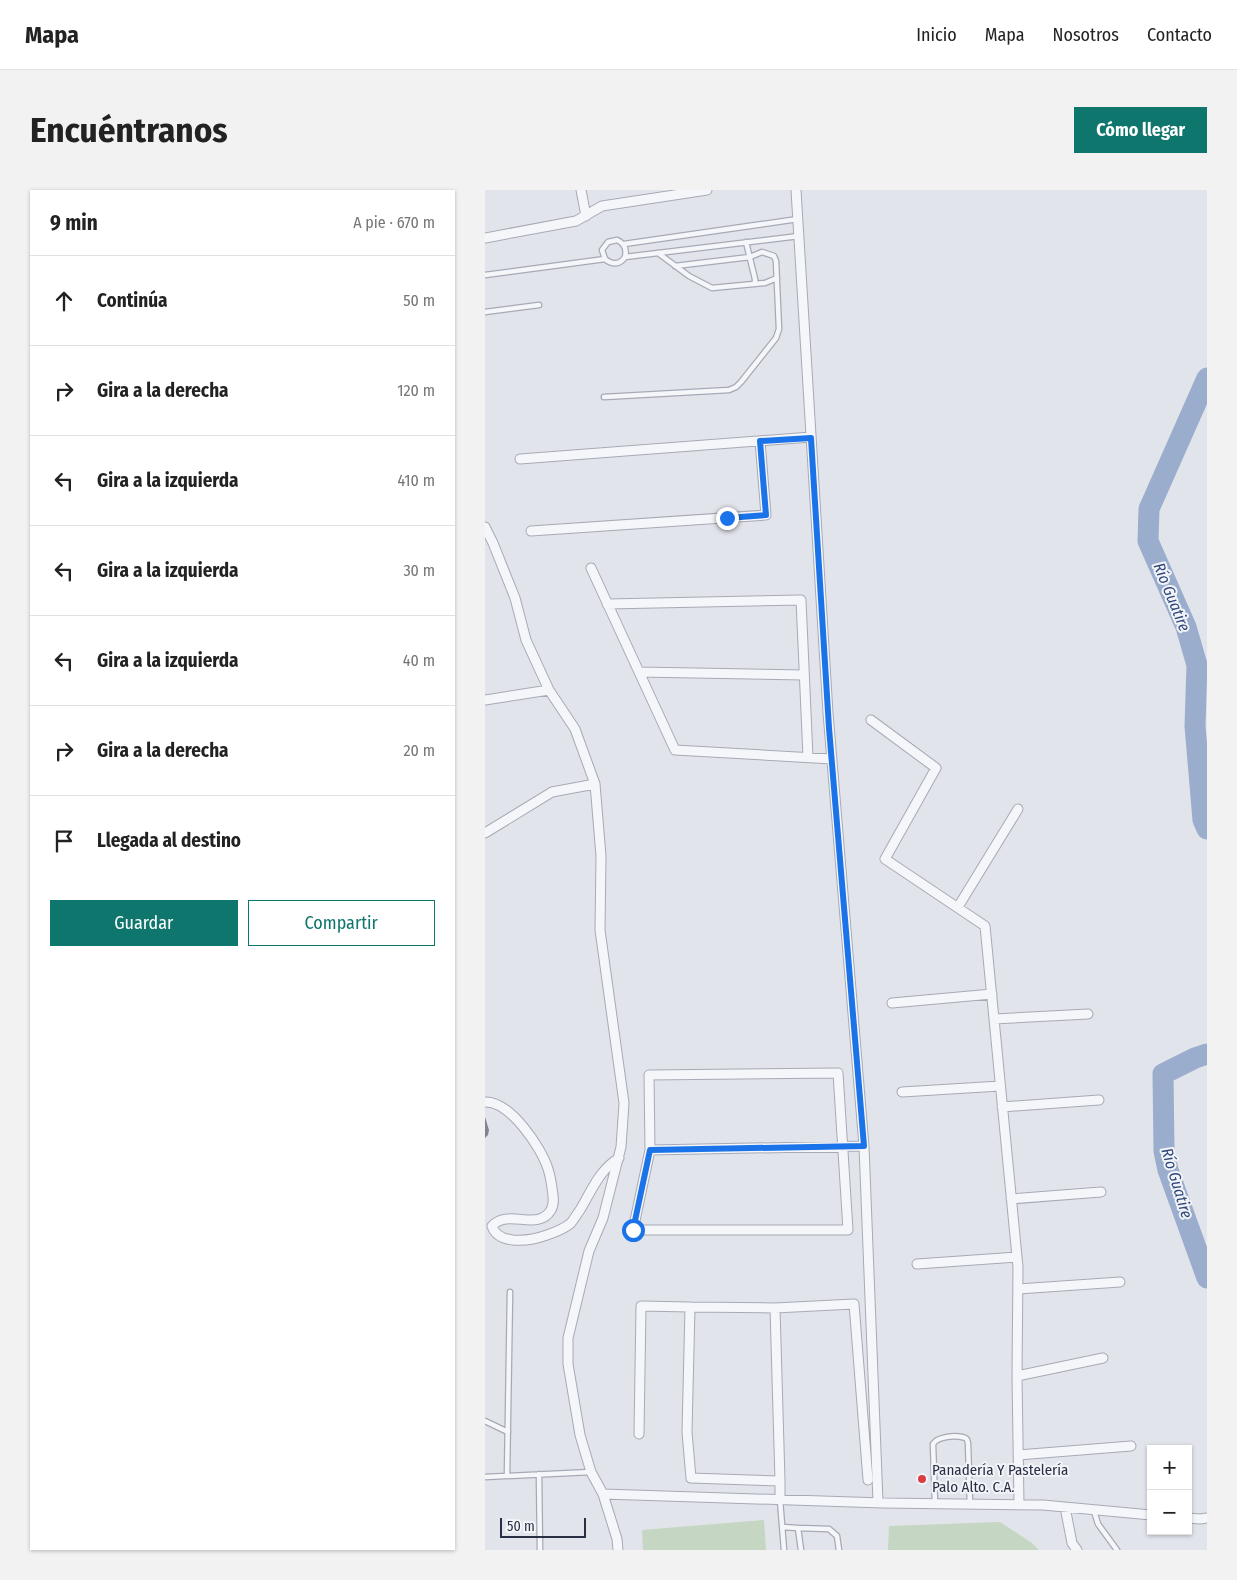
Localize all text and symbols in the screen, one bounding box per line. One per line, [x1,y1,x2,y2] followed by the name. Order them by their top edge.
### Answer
[25,21,79,49] text: Mapa
[916,24,957,46] text: Inicio
[985,24,1025,46] text: Mapa
[1053,24,1119,46] text: Nosotros
[1147,24,1212,46] text: Contacto
[1074,107,1207,153] button: Cómo llegar
[30,109,228,151] text: Encuéntranos
[50,210,98,236] text: 9 min
[353,213,435,232] text: A pie · 670 m
[50,287,78,315] icon: ahead
[97,289,168,312] text: Continúa
[403,291,435,310] text: 50 m
[50,377,78,405] icon: right
[97,379,229,402] text: Gira a la derecha
[397,381,435,400] text: 120 m
[50,467,78,495] icon: left
[97,469,239,492] text: Gira a la izquierda
[397,471,435,490] text: 410 m
[716,507,739,530] route end
[50,557,78,585] icon: left
[97,559,239,582] text: Gira a la izquierda
[1150,560,1195,635] water label: Río Guatire
[403,561,435,580] text: 30 m
[50,647,78,675] icon: left
[97,649,239,672] text: Gira a la izquierda
[403,651,435,670] text: 40 m
[50,737,78,765] icon: right
[97,739,229,762] text: Gira a la derecha
[404,741,435,760] text: 20 m
[50,827,78,855] icon: arrive
[97,829,241,852] text: Llegada al destino
[50,900,238,946] button: Guardar
[248,900,435,946] button: Compartir
[1157,1146,1197,1221] water label: Río Guatire
[622,1219,645,1242] route start
[1147,1445,1192,1535] map controls
[1147,1445,1192,1490] button: +
[932,1461,1068,1496] place label: Panadería Y Pastelería Palo Alto. C.A.
[916,1473,928,1485] marker: Panadería Y Pastelería Palo Alto. C.A.
[1147,1490,1192,1535] button: −
[500,1515,586,1538] scale bar
[507,1518,535,1535] text: 50 m

